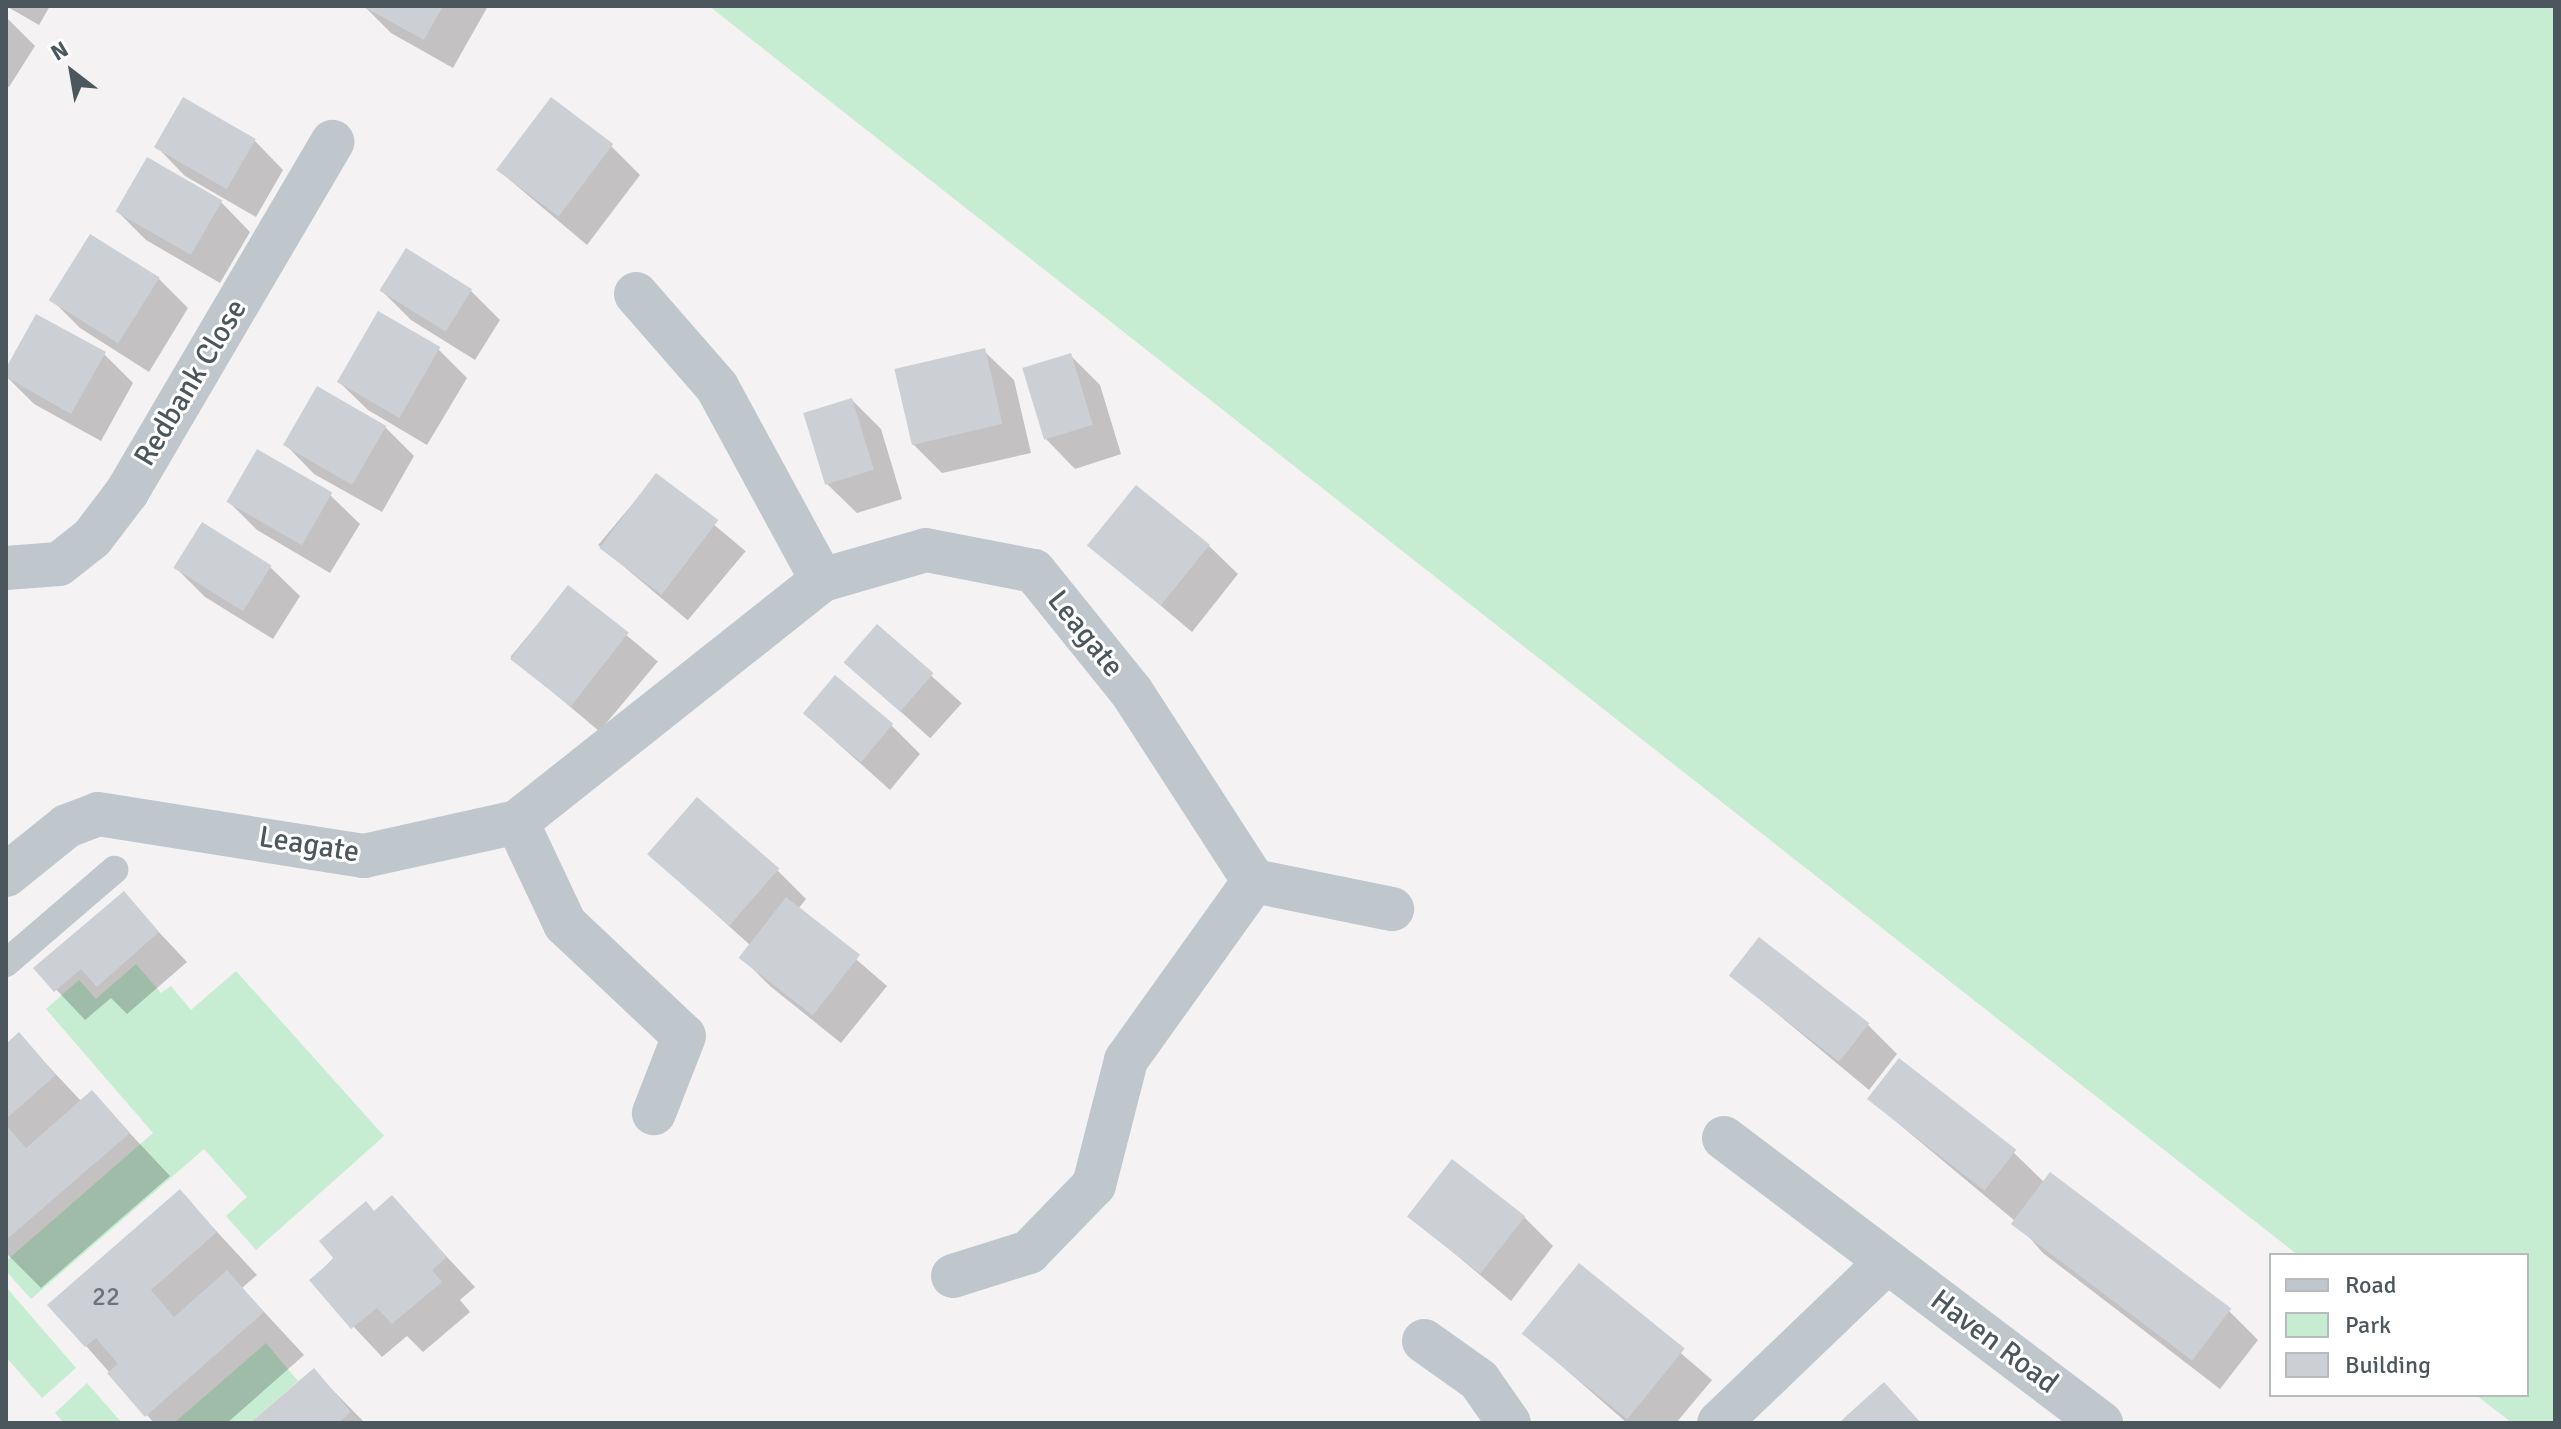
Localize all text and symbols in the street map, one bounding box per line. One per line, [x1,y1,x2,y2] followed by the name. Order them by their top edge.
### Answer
[32,32,112,112] north arrow
[46,35,73,67] text: N
[127,293,255,473] street label: Redbank Close
[1039,583,1131,685] street label: Leagate
[256,819,362,871] street label: Leagate
[2269,1253,2529,1397] legend
[2345,1270,2396,1300] text: Road
[92,1282,120,1314] house number: 22
[1923,1282,2065,1402] street label: Haven Road
[2345,1310,2391,1340] text: Park
[2345,1350,2431,1380] text: Building

